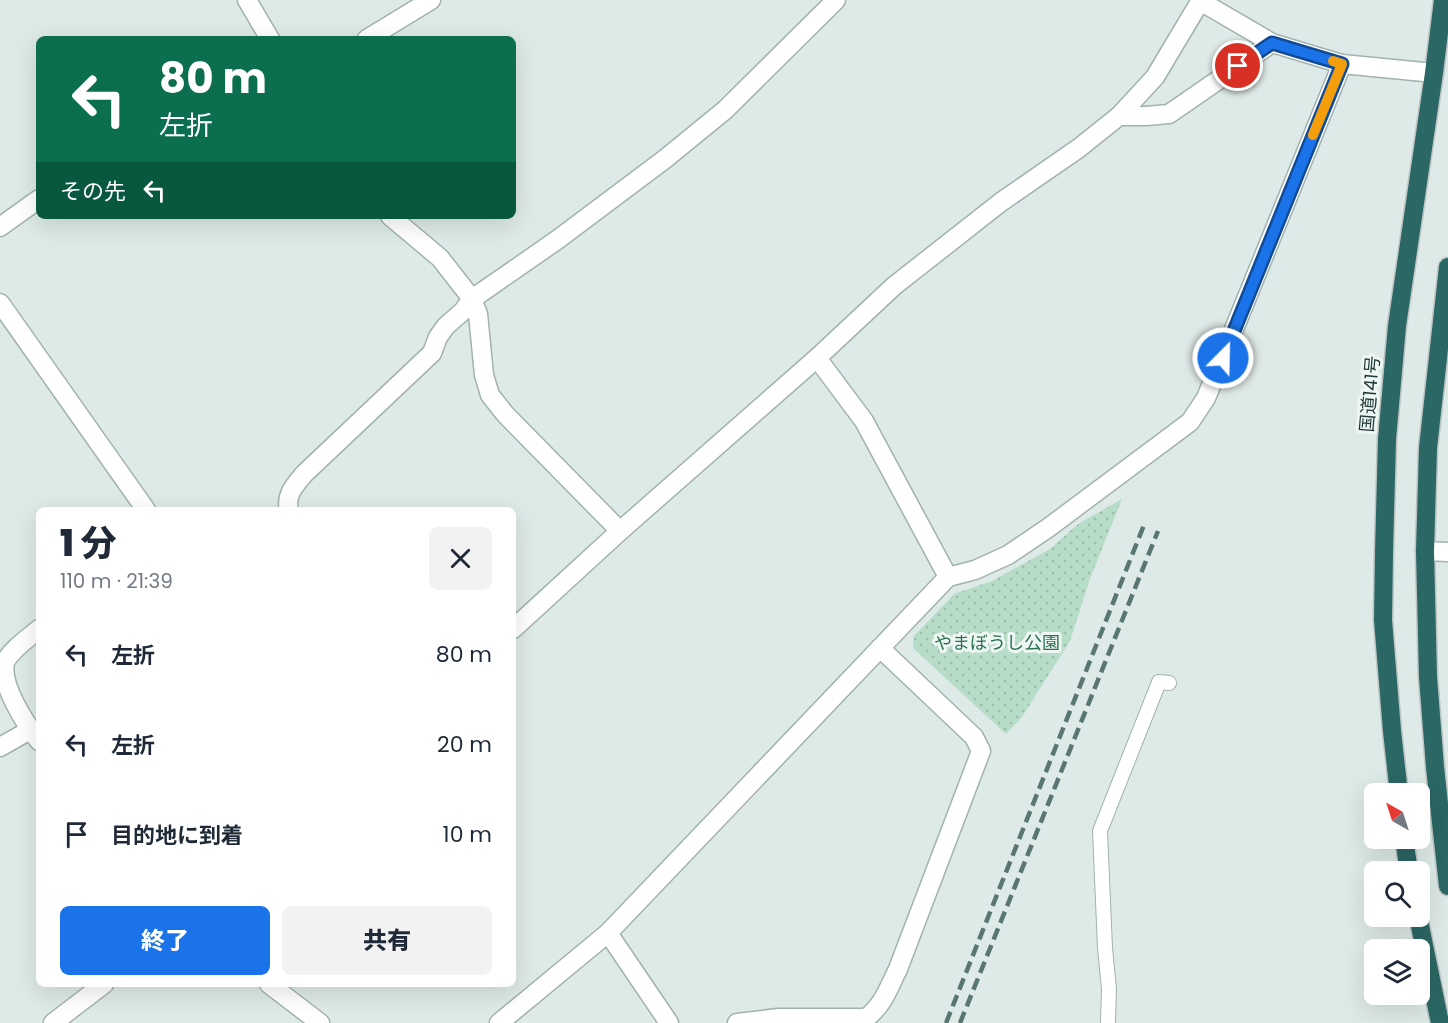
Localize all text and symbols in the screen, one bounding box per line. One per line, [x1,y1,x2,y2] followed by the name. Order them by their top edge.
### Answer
[1212,40,1263,91] pin
[159,49,267,108] text: 80 m
[1221,49,1254,82] icon: arrive
[60,60,138,138] icon: left
[159,107,213,144] text: 左折
[138,174,171,207] icon: left
[60,176,126,207] text: その先
[1191,326,1255,390] position arrow
[1354,355,1385,433] street label: 国道141号
[60,518,117,569] text: 1 分
[429,527,492,590] button: close
[60,567,173,595] text: 110 m · 21:39
[934,630,1060,655] park label: やまぼうし公園
[60,638,93,671] icon: left
[436,639,492,670] text: 80 m
[111,640,155,671] text: 左折
[60,728,93,761] icon: left
[437,729,492,760] text: 20 m
[111,730,155,761] text: 左折
[1364,783,1430,849] north arrow
[1364,783,1430,1005] map controls
[60,818,93,851] icon: arrive
[443,819,492,850] text: 10 m
[111,820,243,851] text: 目的地に到着
[1364,861,1430,927] button: search
[60,906,270,975] button: 終了
[282,906,492,975] button: 共有
[1364,939,1430,1005] button: layers

